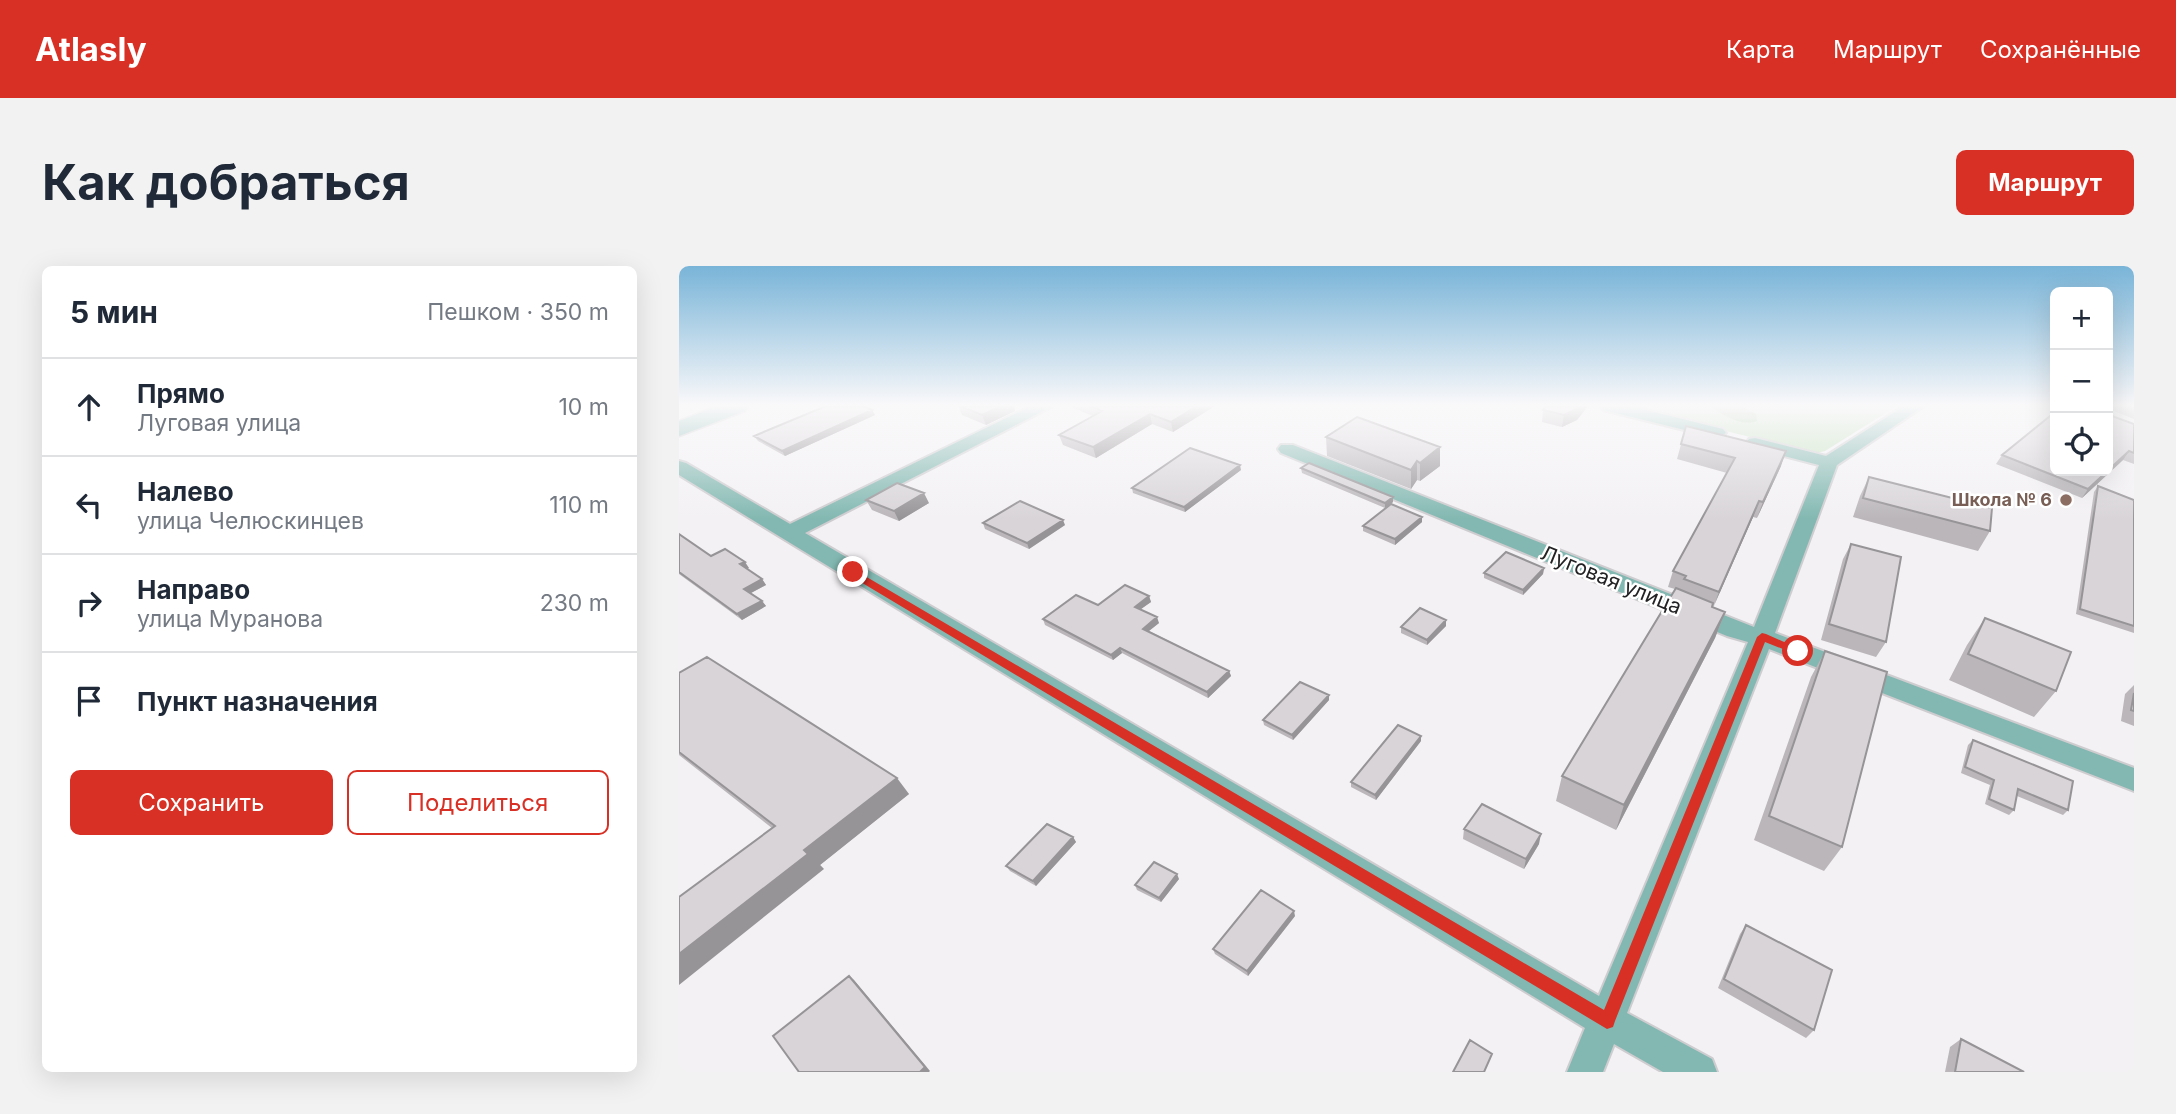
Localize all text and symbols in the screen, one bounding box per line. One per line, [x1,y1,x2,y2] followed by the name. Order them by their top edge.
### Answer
[35,29,147,69] text: Atlasly
[1726,35,1795,64] text: Карта
[1833,35,1942,64] text: Маршрут
[1980,35,2141,64] text: Сохранённые
[1956,150,2134,215] button: Маршрут
[42,153,410,212] text: Как добраться
[2050,287,2113,476] map controls
[2050,287,2113,350] button: +
[70,294,158,330] text: 5 мин
[427,298,609,326] text: Пешком · 350 m
[2050,350,2113,413] button: −
[137,378,225,409] text: Прямо
[70,388,108,426] icon: ahead
[559,393,609,421] text: 10 m
[137,409,301,437] text: Луговая улица
[2050,413,2113,476] button: locate
[137,476,234,507] text: Налево
[70,486,108,524] icon: left
[1952,489,2052,510] place label: Школа № 6
[549,491,609,519] text: 110 m
[2058,492,2074,508] marker: Школа № 6
[137,507,364,535] text: улица Челюскинцев
[1537,540,1685,619] street label: Луговая улица
[837,556,868,587] route end
[137,574,250,605] text: Направо
[70,584,108,622] icon: right
[540,589,609,617] text: 230 m
[137,605,323,633] text: улица Муранова
[1782,635,1813,666] route start
[70,682,108,720] icon: arrive
[137,686,378,717] text: Пункт назначения
[70,770,333,835] button: Сохранить
[347,770,609,835] button: Поделиться

